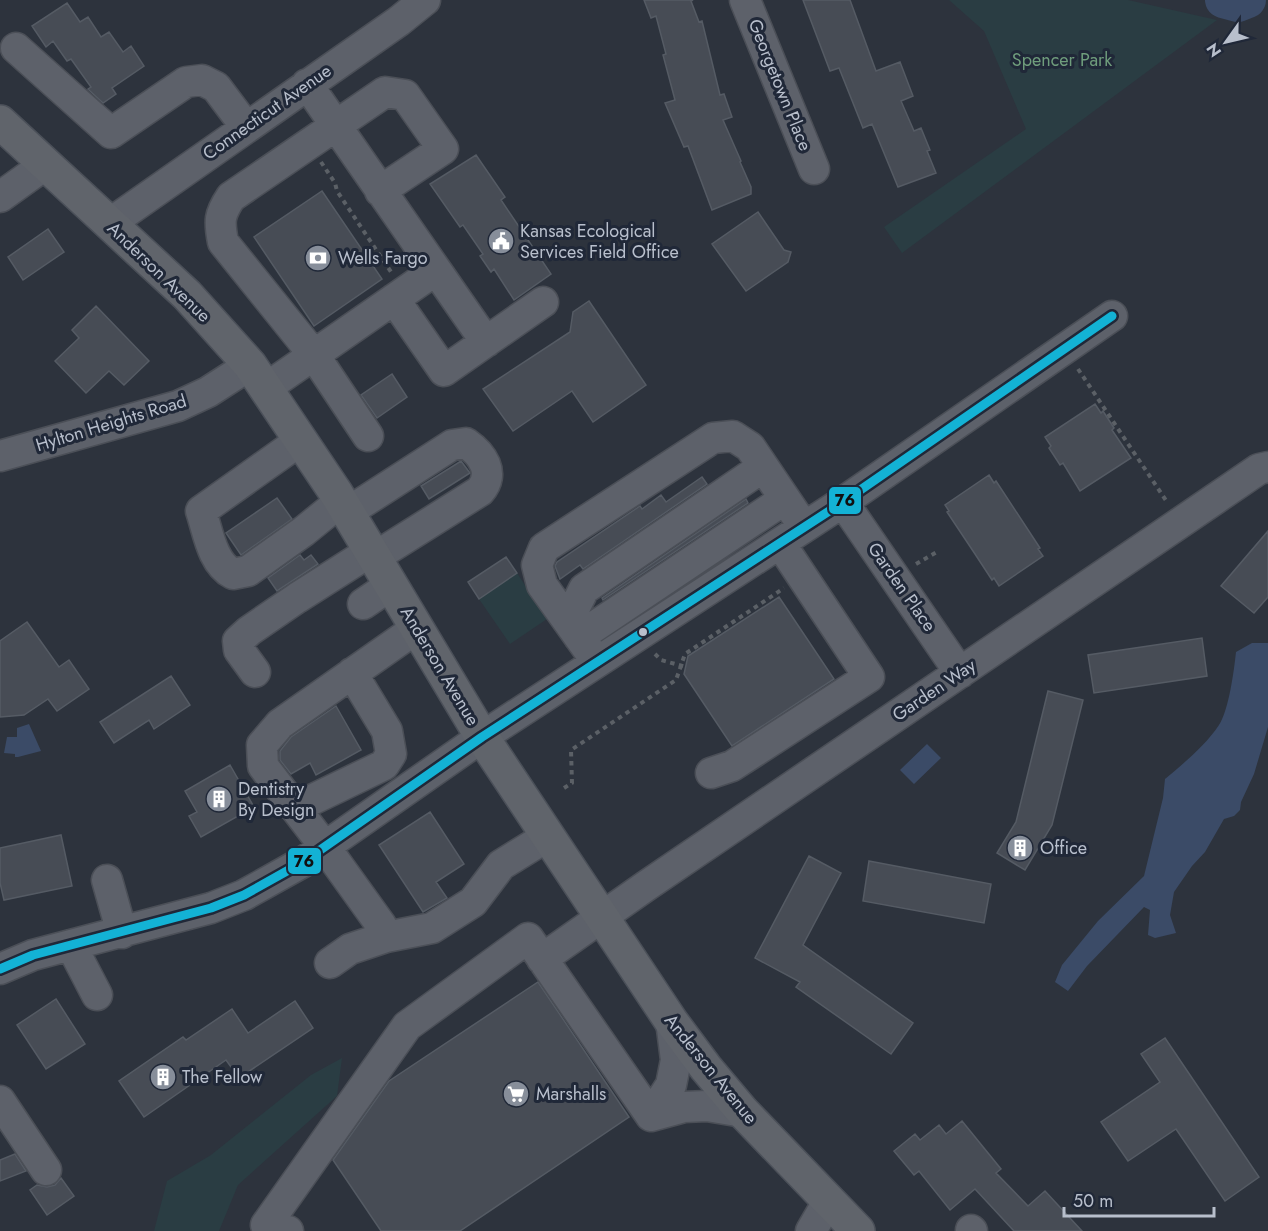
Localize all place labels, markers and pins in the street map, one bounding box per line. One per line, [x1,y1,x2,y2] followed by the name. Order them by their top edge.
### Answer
[520,218,679,265] place label: Kansas Ecological Services Field Office
[486,226,516,256] public building icon: Kansas Ecological Services Field Office
[303,243,333,273] bank icon: Wells Fargo
[338,245,428,271] place label: Wells Fargo
[637,626,649,638] unlabelled marker
[238,776,315,823] place label: Dentistry By Design
[204,784,234,814] building icon: Dentistry By Design
[1005,833,1035,863] building icon: Office
[1040,835,1087,861] place label: Office
[148,1062,178,1092] building icon: The Fellow
[182,1064,263,1090] place label: The Fellow
[501,1079,531,1109] supermarket icon: Marshalls
[536,1081,606,1107] place label: Marshalls

